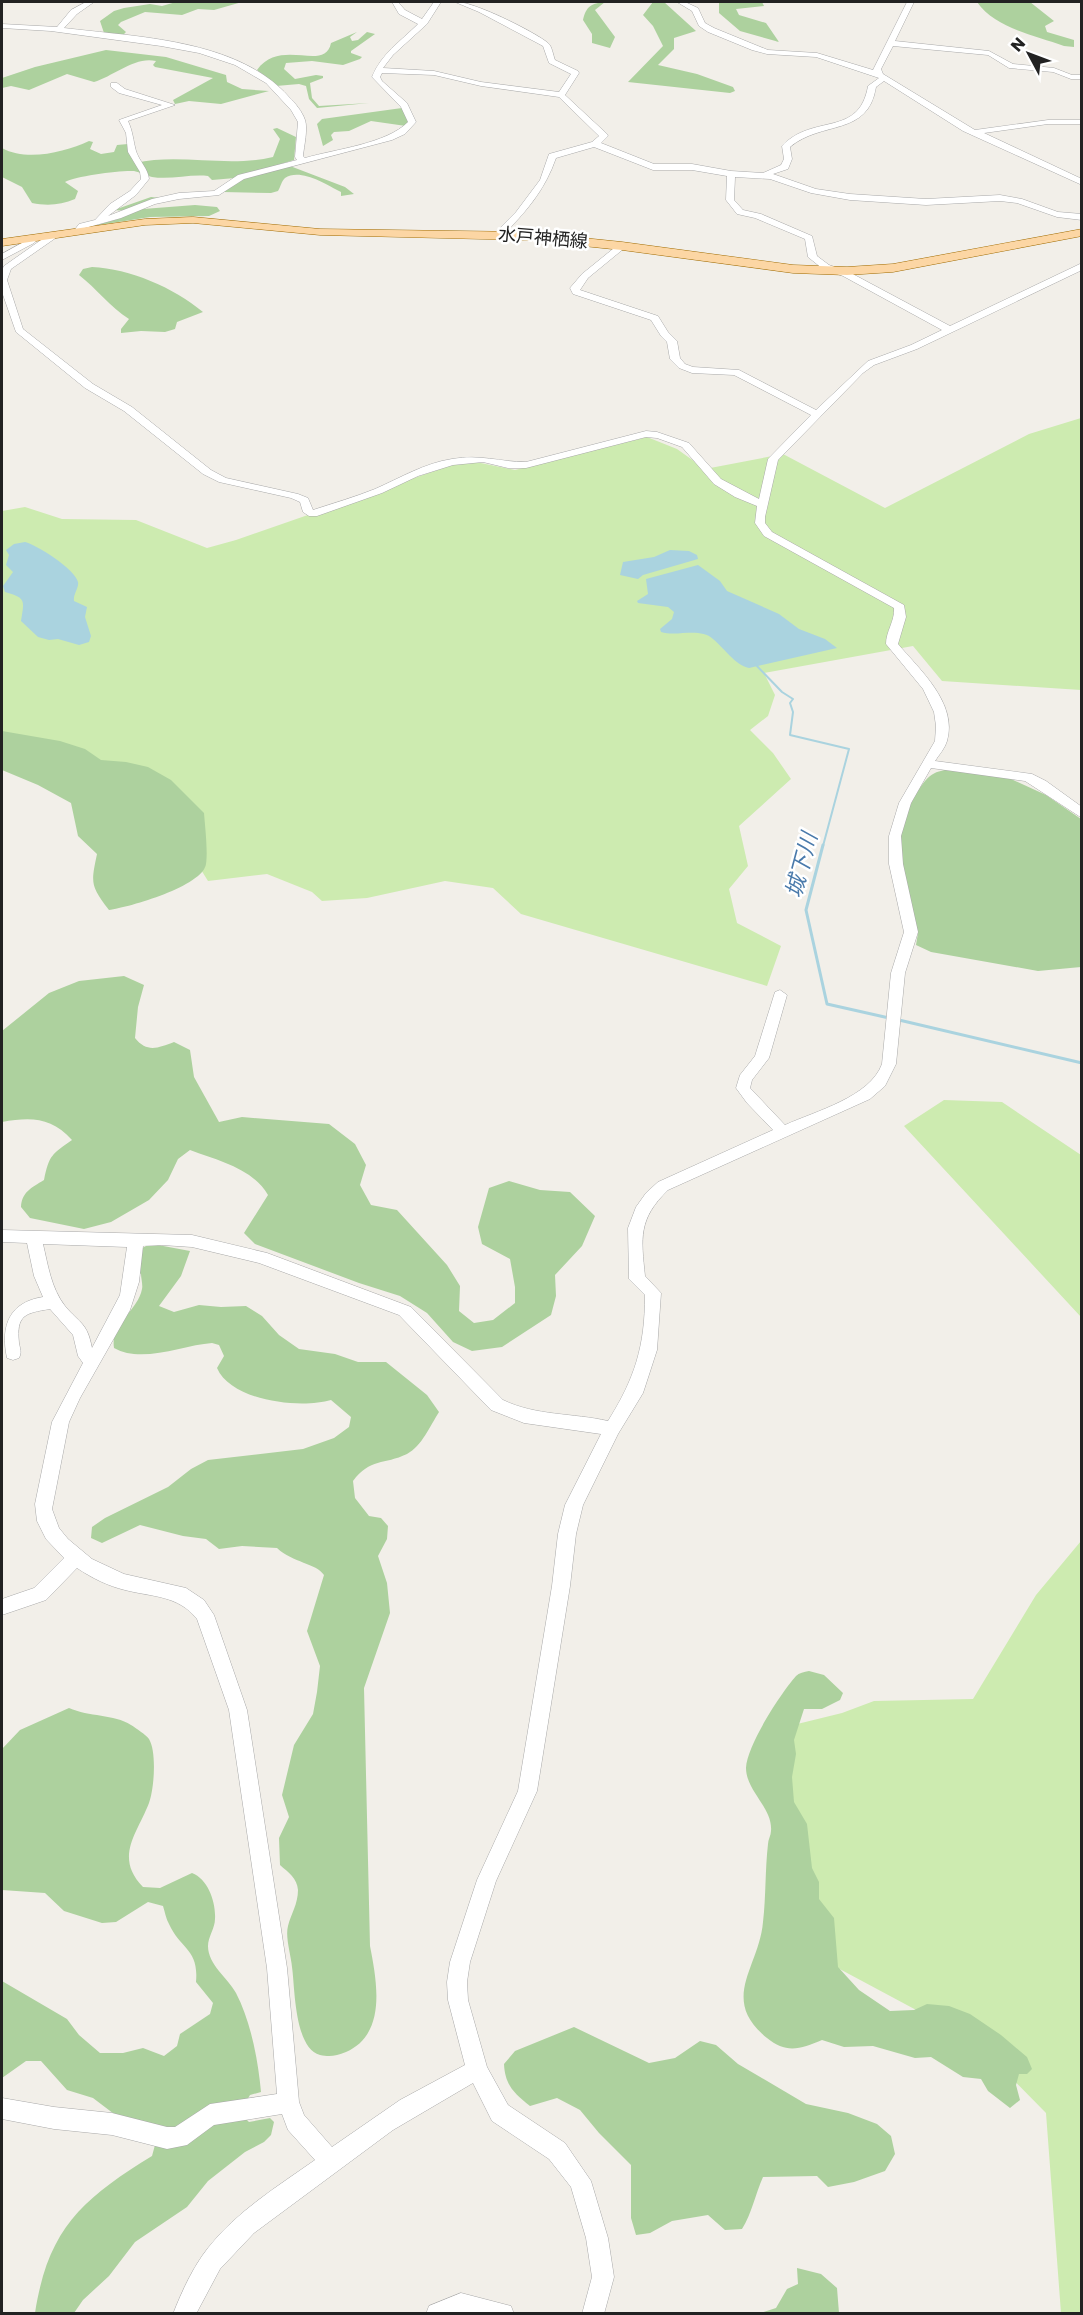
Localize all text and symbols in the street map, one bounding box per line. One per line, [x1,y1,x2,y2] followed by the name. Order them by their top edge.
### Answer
[999,24,1059,84] north arrow
[1005,32,1031,57] text: N
[497,221,589,254] street label: 水戸神栖線
[778,827,826,901] water label: 城下川

